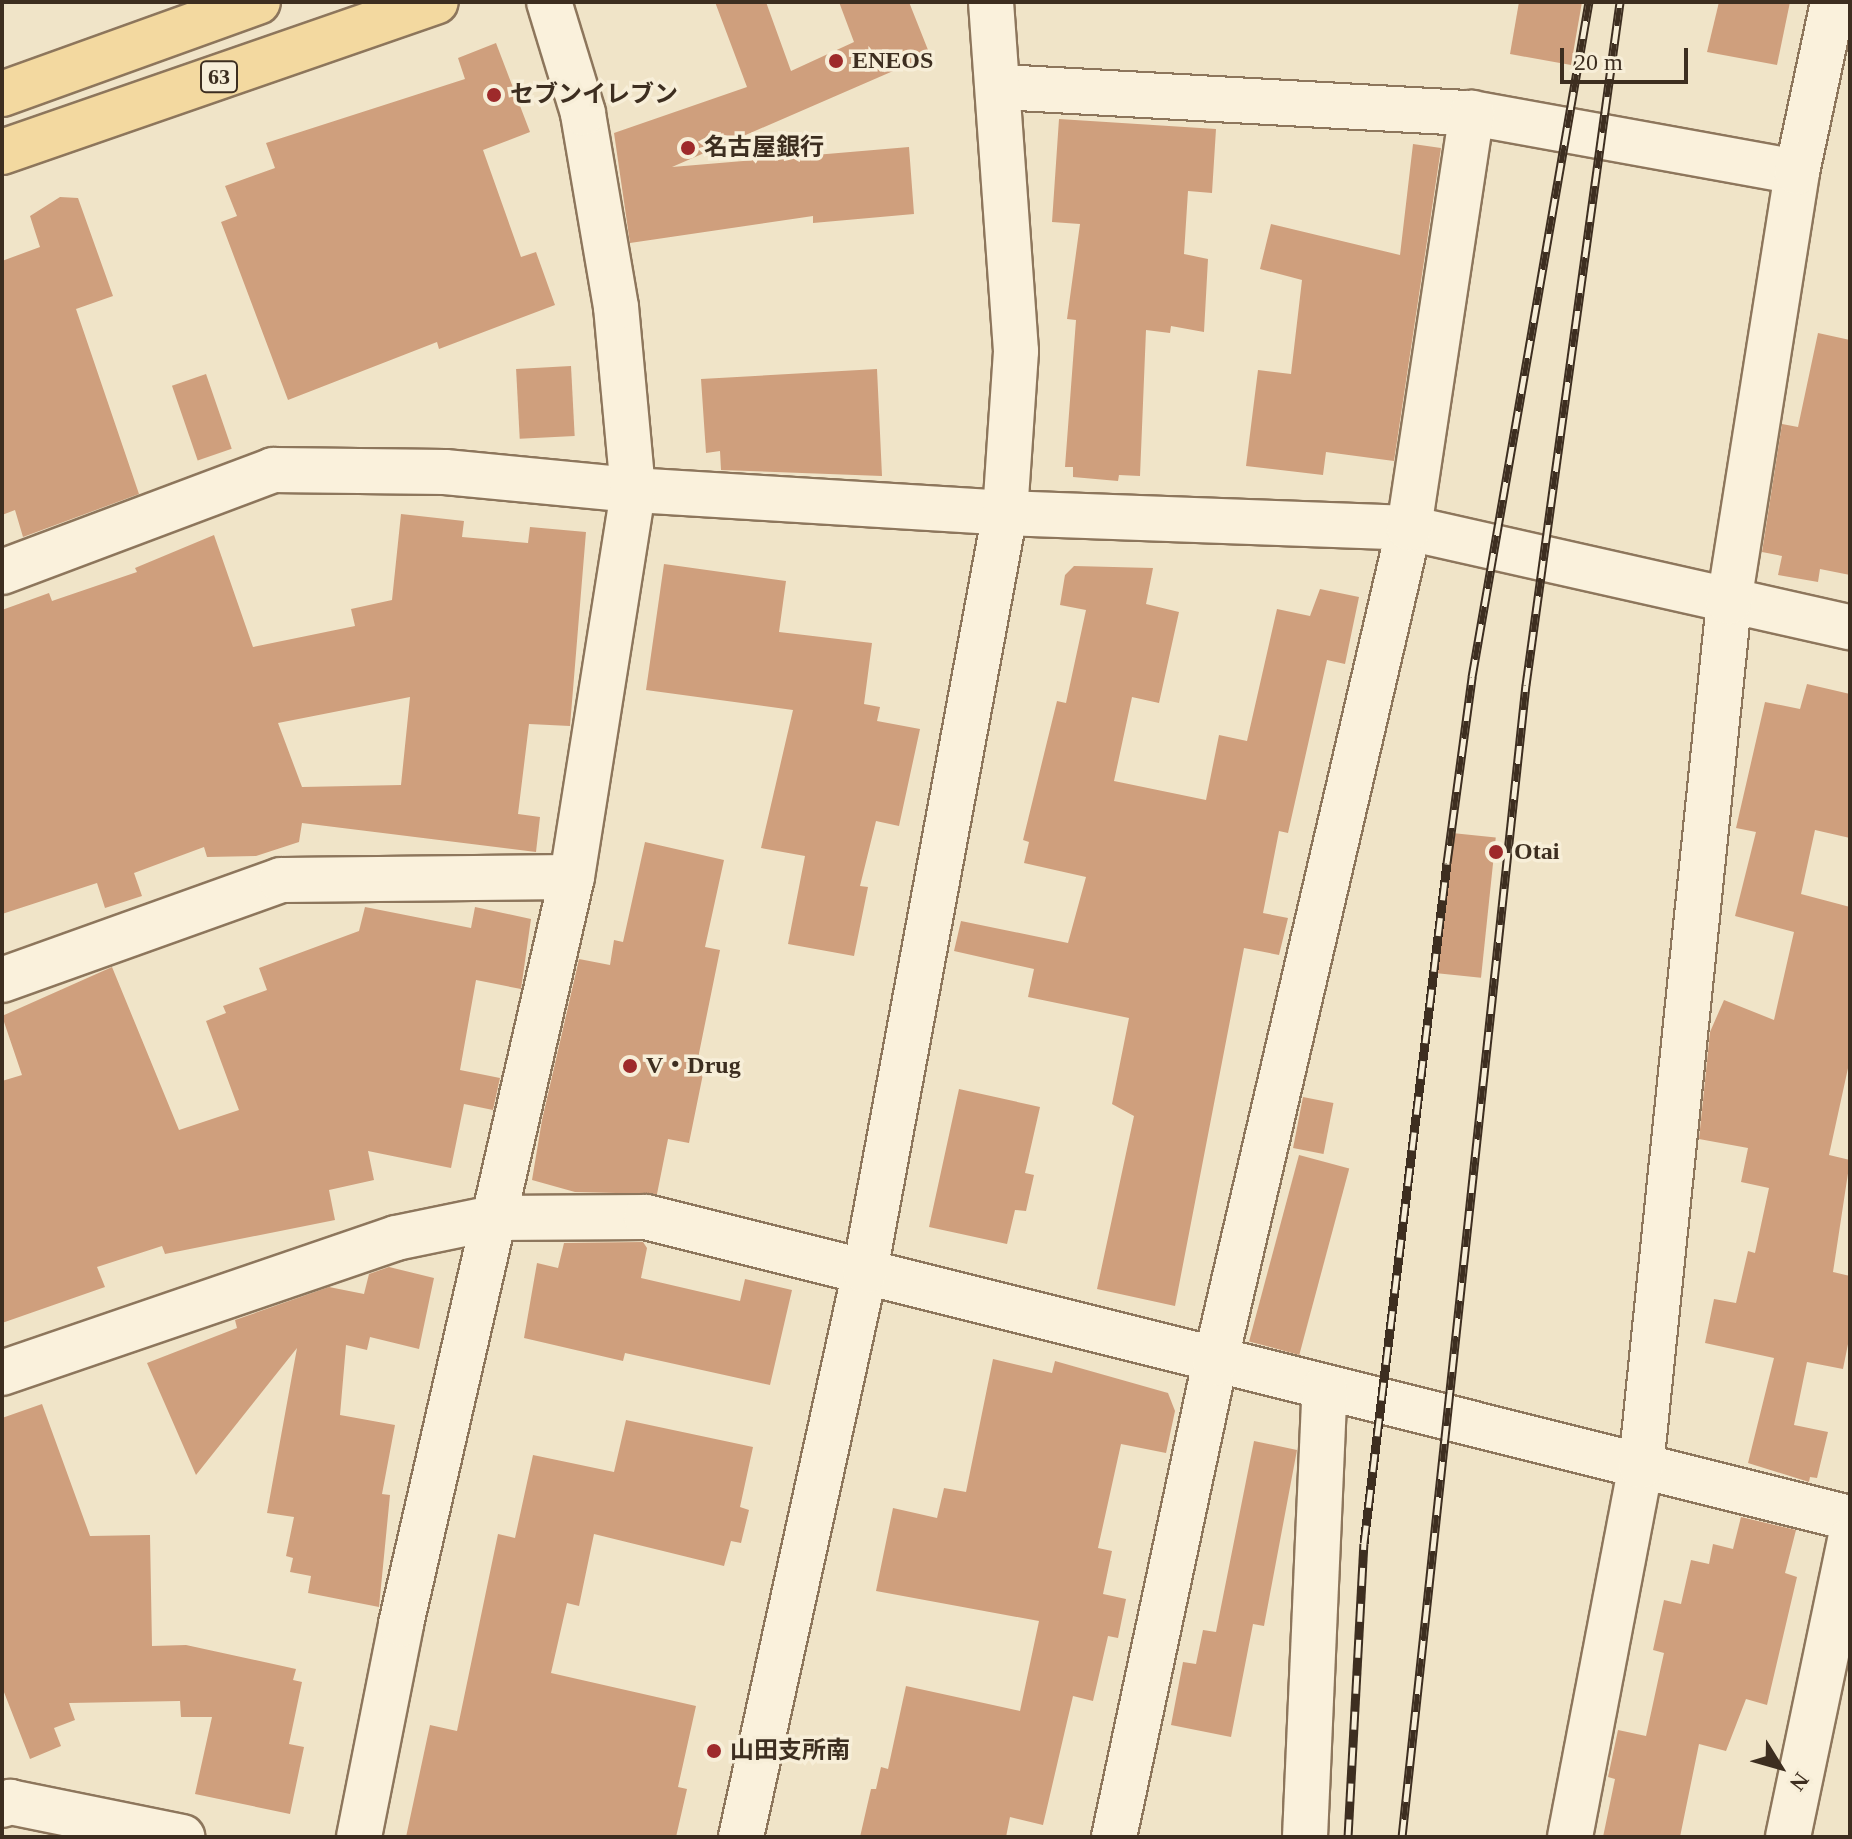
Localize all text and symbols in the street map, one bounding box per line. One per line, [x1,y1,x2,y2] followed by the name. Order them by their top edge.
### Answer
[1564,32,1692,82] scale bar
[852,47,933,75] place label: ENEOS
[1574,49,1623,75] text: 20 m
[827,52,845,70] marker: ENEOS
[199,59,239,95] road number: 63
[510,81,678,109] place label: セブンイレブン
[485,86,503,104] marker: セブンイレブン
[704,134,824,162] place label: 名古屋銀行
[679,139,697,157] marker: 名古屋銀行
[1514,838,1559,866] place label: Otai
[1485,841,1507,863] marker: Otai
[646,1052,741,1080] place label: V・Drug
[621,1057,639,1075] marker: V・Drug
[1740,1727,1820,1807] north arrow
[730,1737,850,1765] place label: 山田支所南
[705,1742,723,1760] marker: 山田支所南
[1785,1768,1814,1796] text: N

